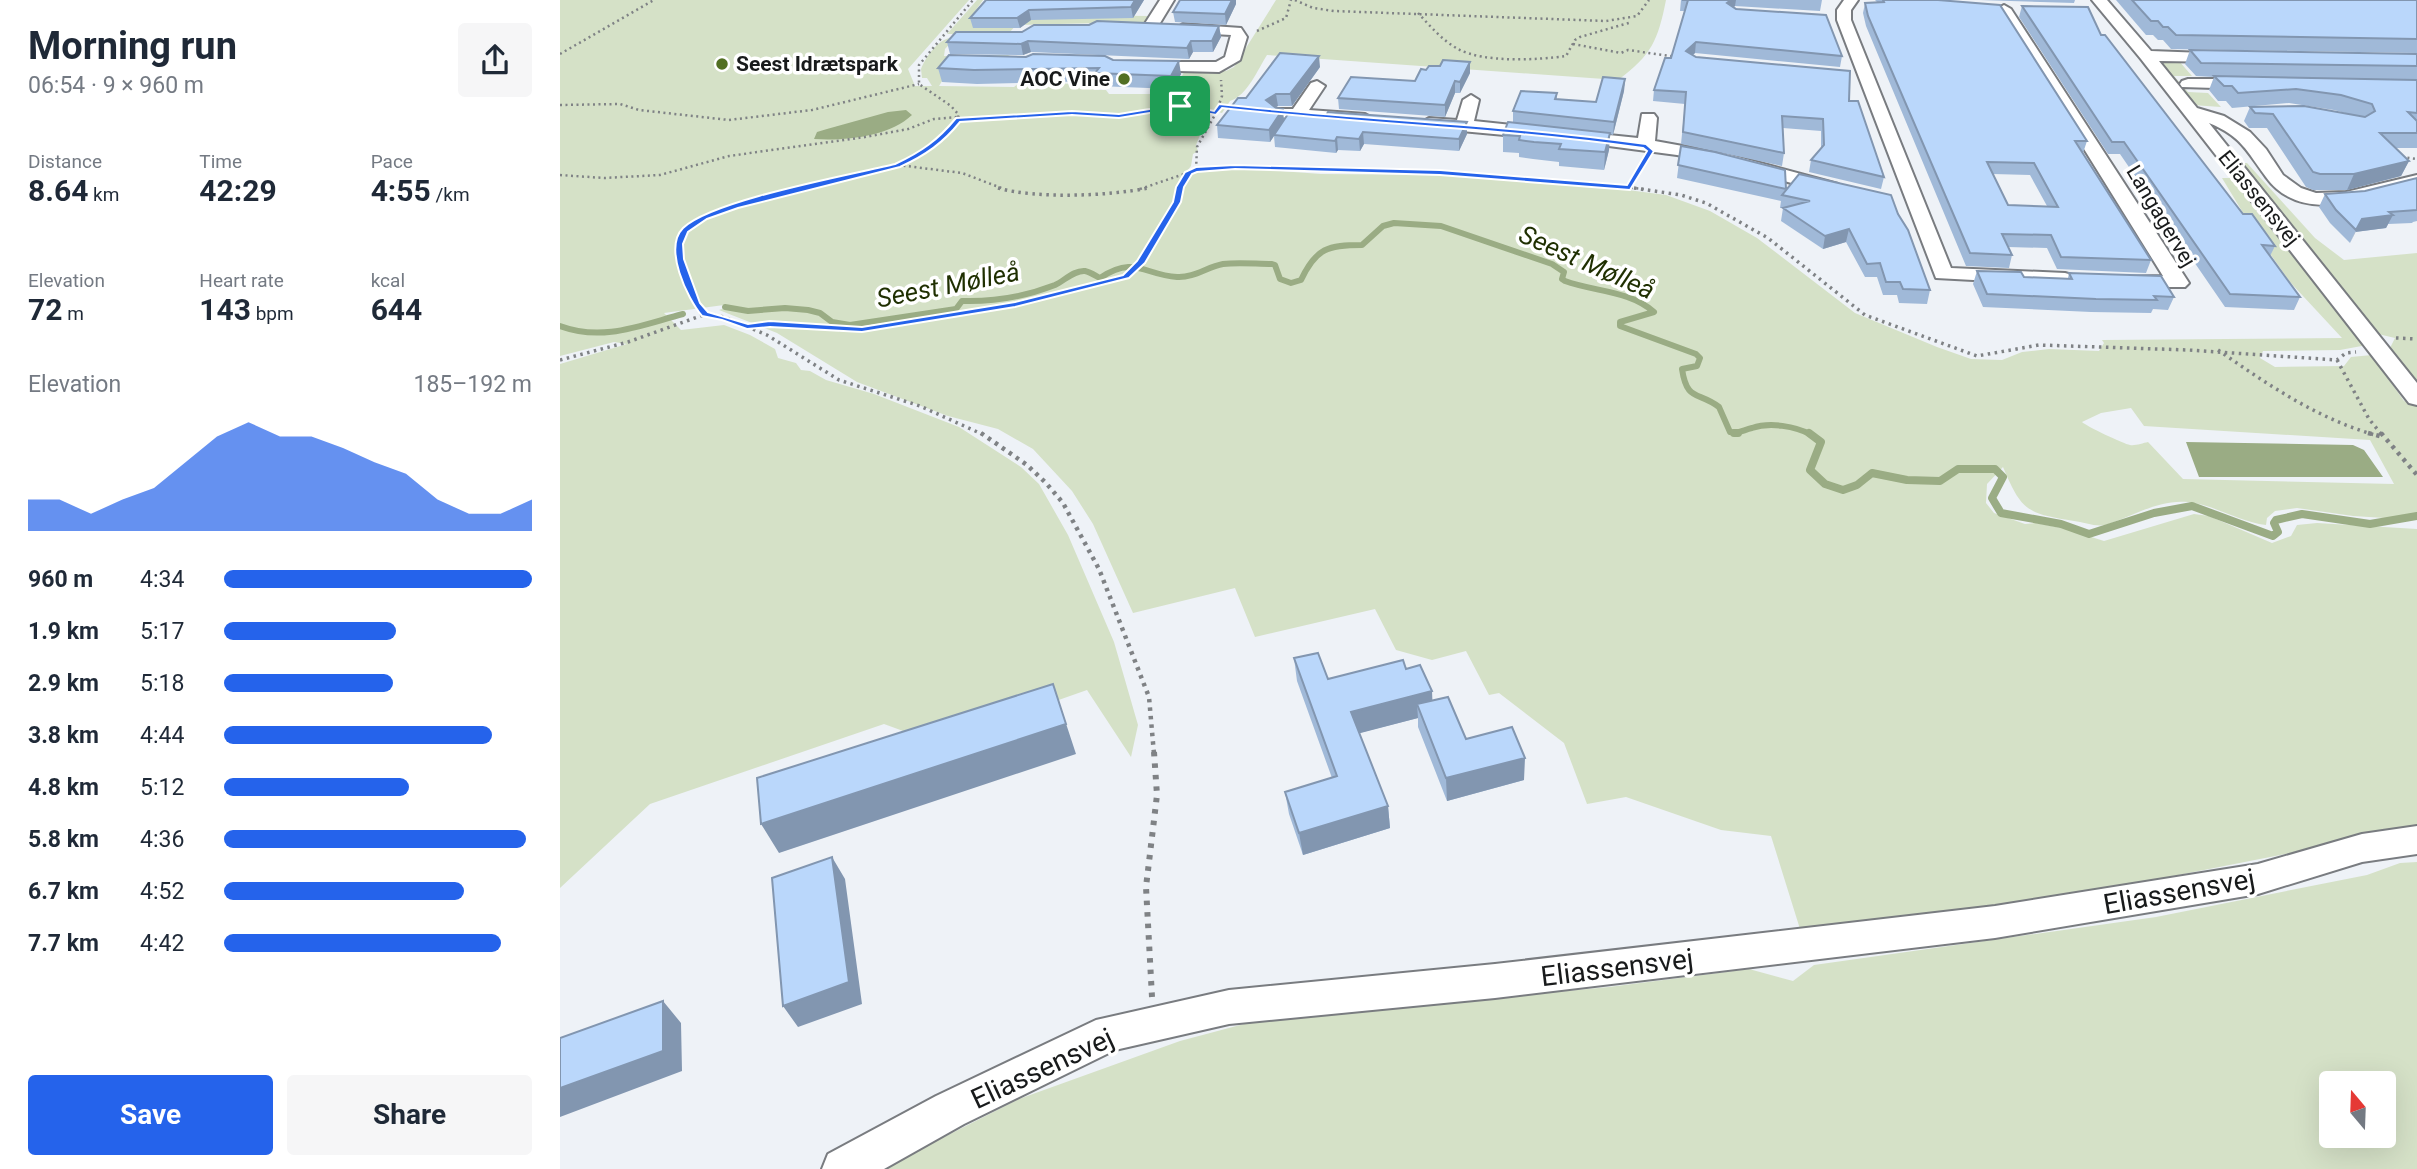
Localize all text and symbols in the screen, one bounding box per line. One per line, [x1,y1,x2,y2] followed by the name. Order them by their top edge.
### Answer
[458,23,532,97] button: share
[28,24,237,68] text: Morning run
[736,52,899,76] place label: Seest Idrætspark
[714,56,730,72] marker: Seest Idrætspark
[1020,67,1110,91] place label: AOC Vine
[1116,71,1132,87] marker: AOC Vine
[28,72,204,99] text: 06:54 · 9 × 960 m
[1150,76,1210,136] pin
[1161,87,1199,125] icon: arrive
[2213,146,2305,250] street label: Eliassensvej
[28,150,102,173] text: Distance
[199,150,242,173] text: Time
[371,150,413,173] text: Pace
[2121,161,2201,271] street label: Langagervej
[28,173,88,208] text: 8.64
[199,173,277,208] text: 42:29
[371,173,431,208] text: 4:55
[88,183,119,206] text: km
[431,183,470,206] text: /km
[1515,219,1659,305] water label: Seest Mølleå
[874,256,1022,314] water label: Seest Mølleå
[28,269,105,292] text: Elevation
[199,269,284,292] text: Heart rate
[371,269,405,292] text: kcal
[28,292,62,327] text: 72
[199,292,251,327] text: 143
[371,292,422,327] text: 644
[62,302,84,325] text: m
[251,302,294,325] text: bpm
[28,371,121,398] text: Elevation
[413,371,532,398] text: 185–192 m
[28,566,93,593] text: 960 m
[140,566,184,593] text: 4:34
[28,618,99,645] text: 1.9 km
[140,618,184,645] text: 5:17
[28,670,99,697] text: 2.9 km
[140,670,184,697] text: 5:18
[28,722,99,749] text: 3.8 km
[140,722,184,749] text: 4:44
[28,774,99,801] text: 4.8 km
[140,774,184,801] text: 5:12
[28,826,99,853] text: 5.8 km
[140,826,184,853] text: 4:36
[2101,862,2257,921] street label: Eliassensvej
[28,878,99,905] text: 6.7 km
[140,878,184,905] text: 4:52
[28,930,99,957] text: 7.7 km
[140,930,184,957] text: 4:42
[1539,942,1695,993] street label: Eliassensvej
[966,1021,1119,1116] street label: Eliassensvej
[2319,1071,2396,1148] north arrow
[2319,1071,2396,1148] map controls
[28,1075,273,1155] button: Save
[287,1075,532,1155] button: Share

